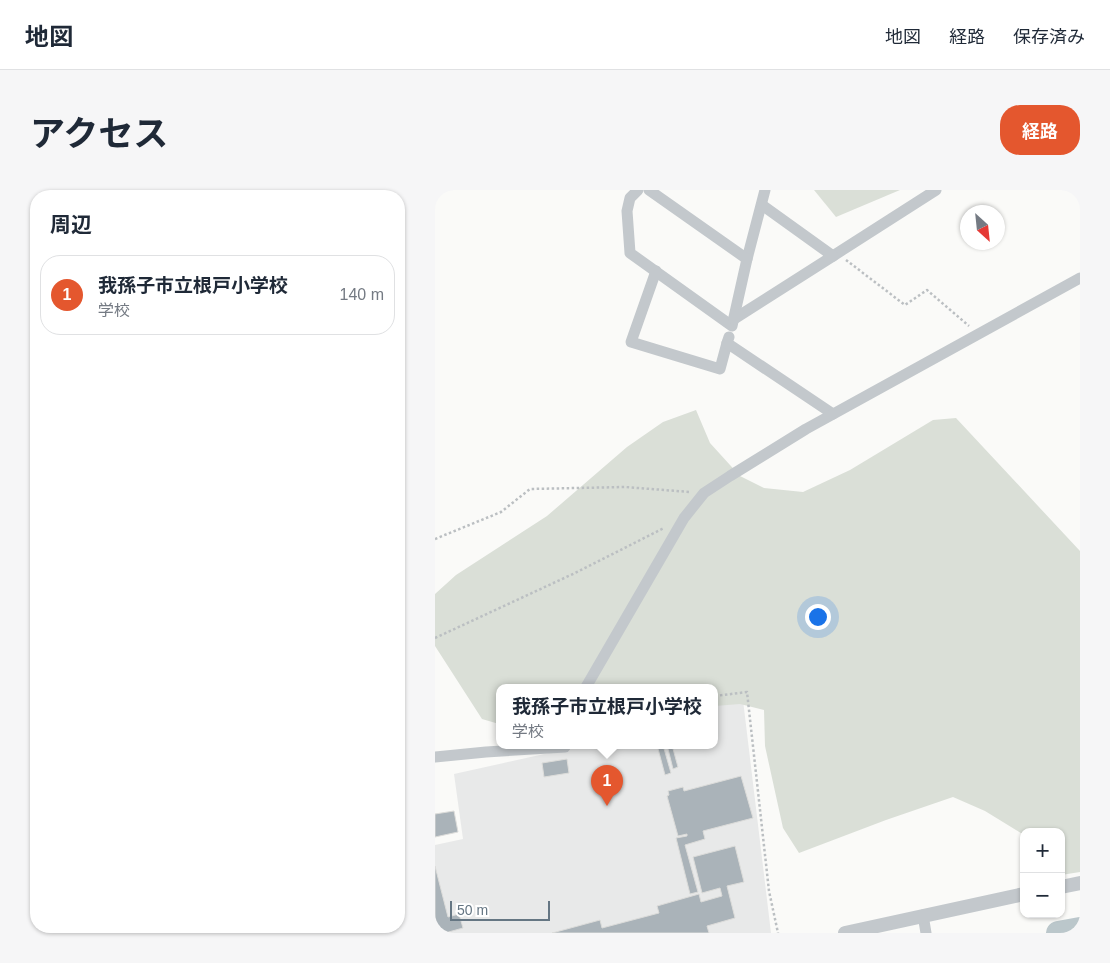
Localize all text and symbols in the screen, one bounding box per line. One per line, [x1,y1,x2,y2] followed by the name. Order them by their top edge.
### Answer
[25,23,73,50] text: 地図
[885,27,921,47] text: 地図
[949,27,985,47] text: 経路
[1013,27,1085,47] text: 保存済み
[1000,105,1080,155] button: 経路
[30,114,168,153] text: アクセス
[960,205,1005,250] north arrow
[50,213,92,236] text: 周辺
[98,275,288,296] text: 我孫子市立根戸小学校
[63,286,71,303] text: 1
[340,286,384,303] text: 140 m
[98,302,130,319] text: 学校
[805,604,831,630] your location
[496,684,718,749] popup
[512,696,702,717] text: 我孫子市立根戸小学校
[512,723,544,740] text: 学校
[591,765,623,806] pin: 1
[1020,828,1065,918] map controls
[1020,828,1065,873] button: +
[1020,873,1065,918] button: −
[450,898,550,921] scale bar
[457,902,488,918] text: 50 m

